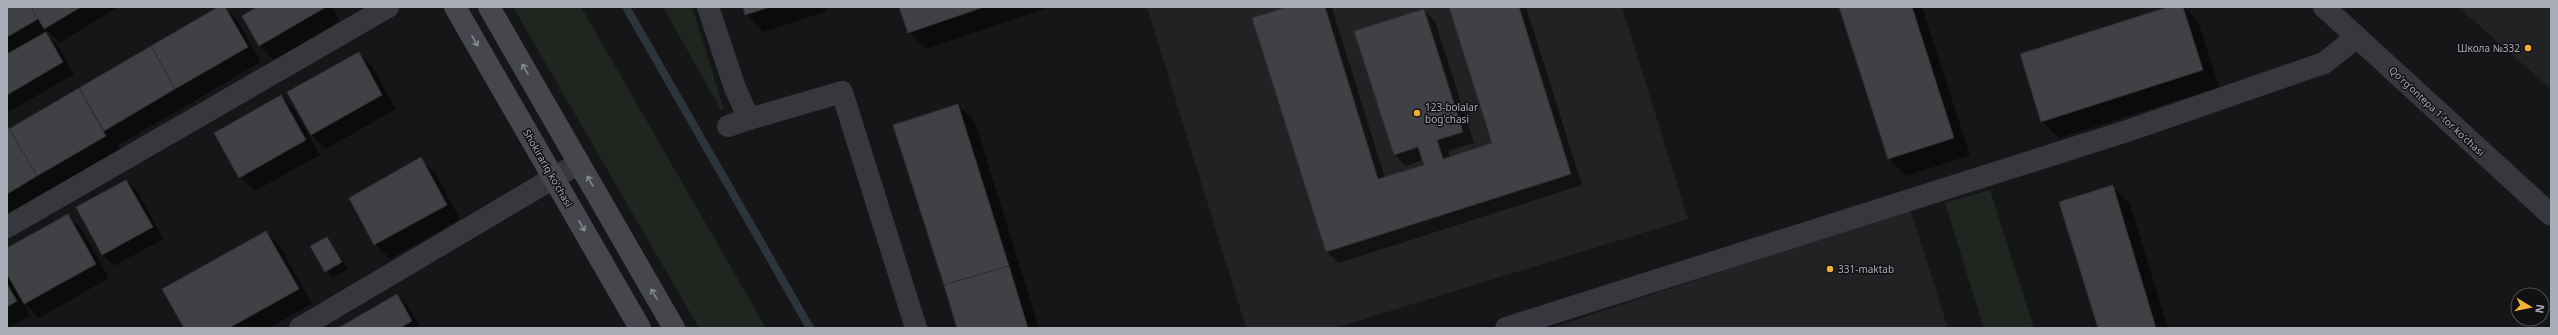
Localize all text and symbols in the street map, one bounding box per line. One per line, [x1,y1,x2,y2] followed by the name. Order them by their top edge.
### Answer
[471,35,479,47] one-way arrow
[2457,41,2520,55] place label: Школа №332
[2523,43,2533,53] marker: Школа №332
[520,63,528,75] one-way arrow
[2386,63,2488,159] street label: Qoʻrgʻontepa 1-tor koʻchasi
[1425,100,1478,126] place label: 123-bolalar bog'chasi
[1412,108,1422,118] marker: 123-bolalar bog'chasi
[520,127,576,209] street label: Shokirariq ko'chasi
[585,176,593,188] one-way arrow
[578,220,586,232] one-way arrow
[1838,262,1894,276] place label: 331-maktab
[1825,264,1835,274] marker: 331-maktab
[2510,287,2550,327] north arrow
[650,288,658,300] one-way arrow
[2532,303,2549,315] text: N

